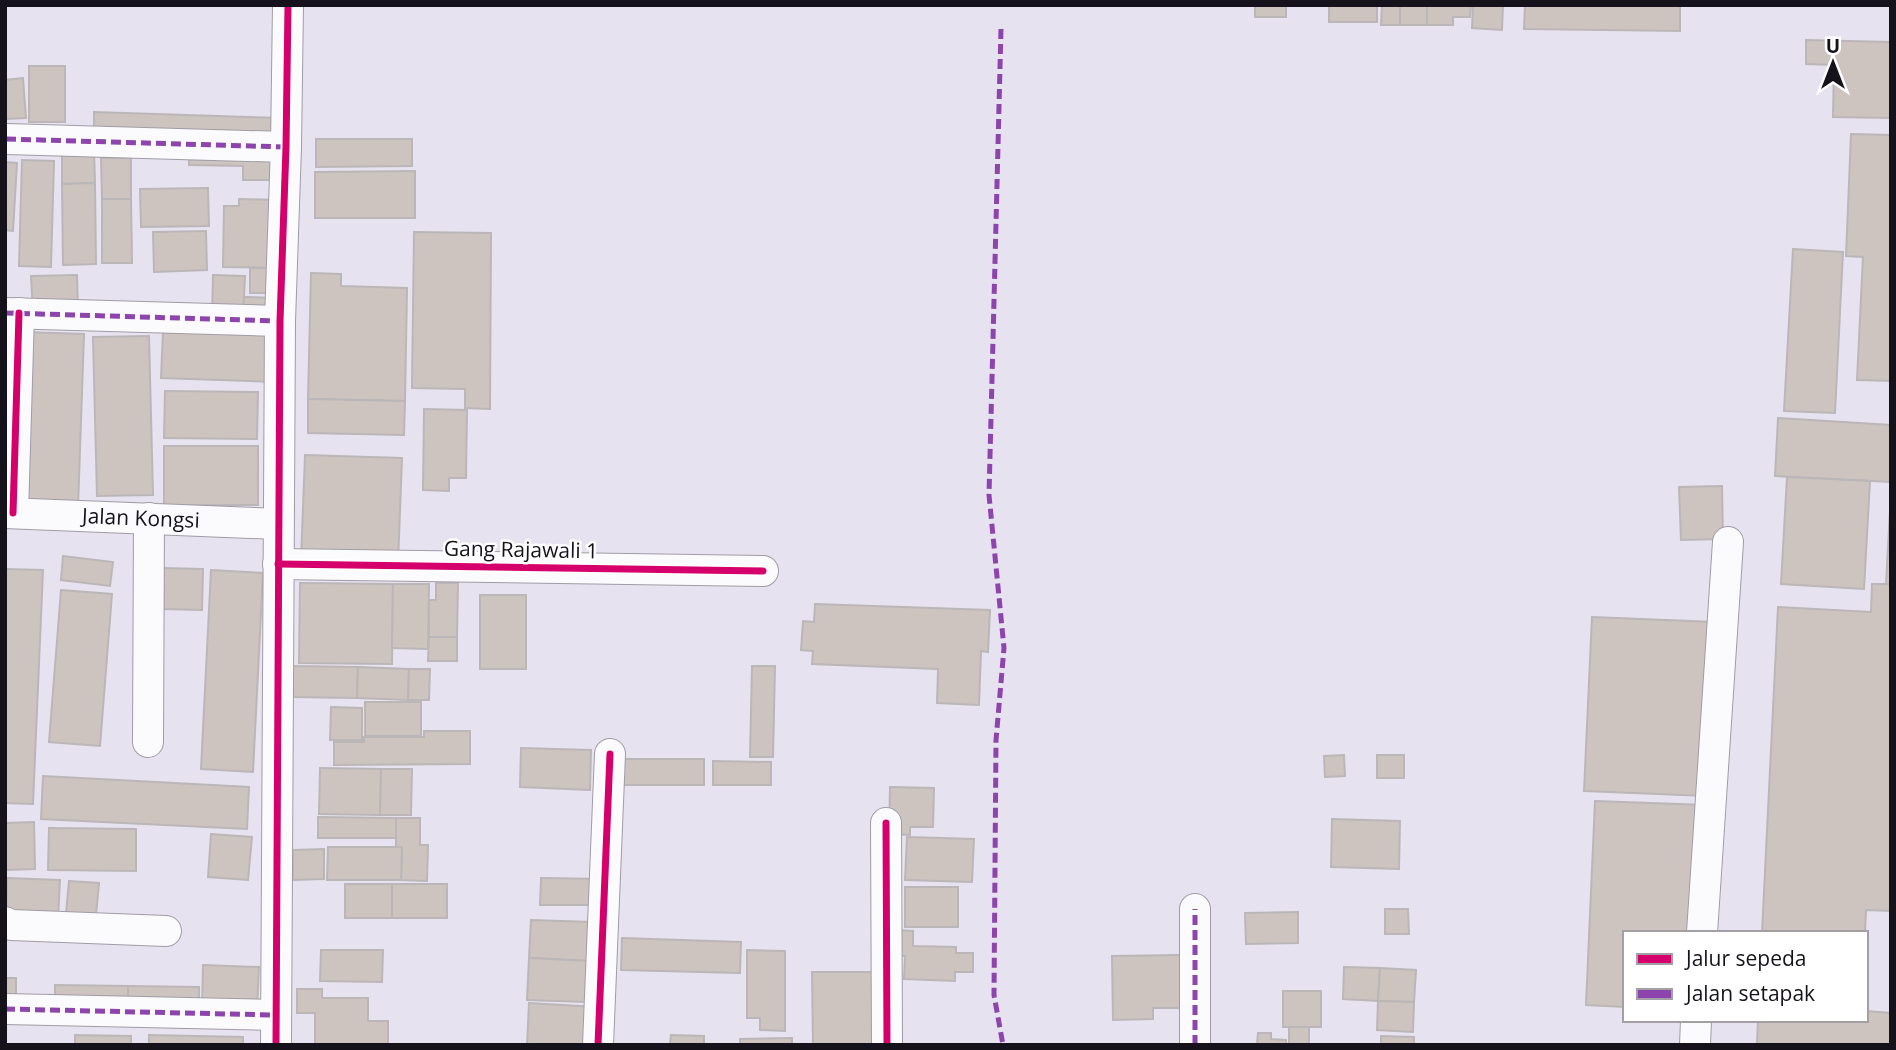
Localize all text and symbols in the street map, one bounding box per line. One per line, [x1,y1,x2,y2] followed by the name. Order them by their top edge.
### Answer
[1798,28,1868,98] north arrow
[1826,33,1840,59] text: U
[80,501,200,534] street label: Jalan Kongsi
[444,534,598,564] street label: Gang Rajawali 1
[1623,931,1868,1022] legend
[1684,944,1806,972] text: Jalur sepeda
[1684,979,1815,1007] text: Jalan setapak

